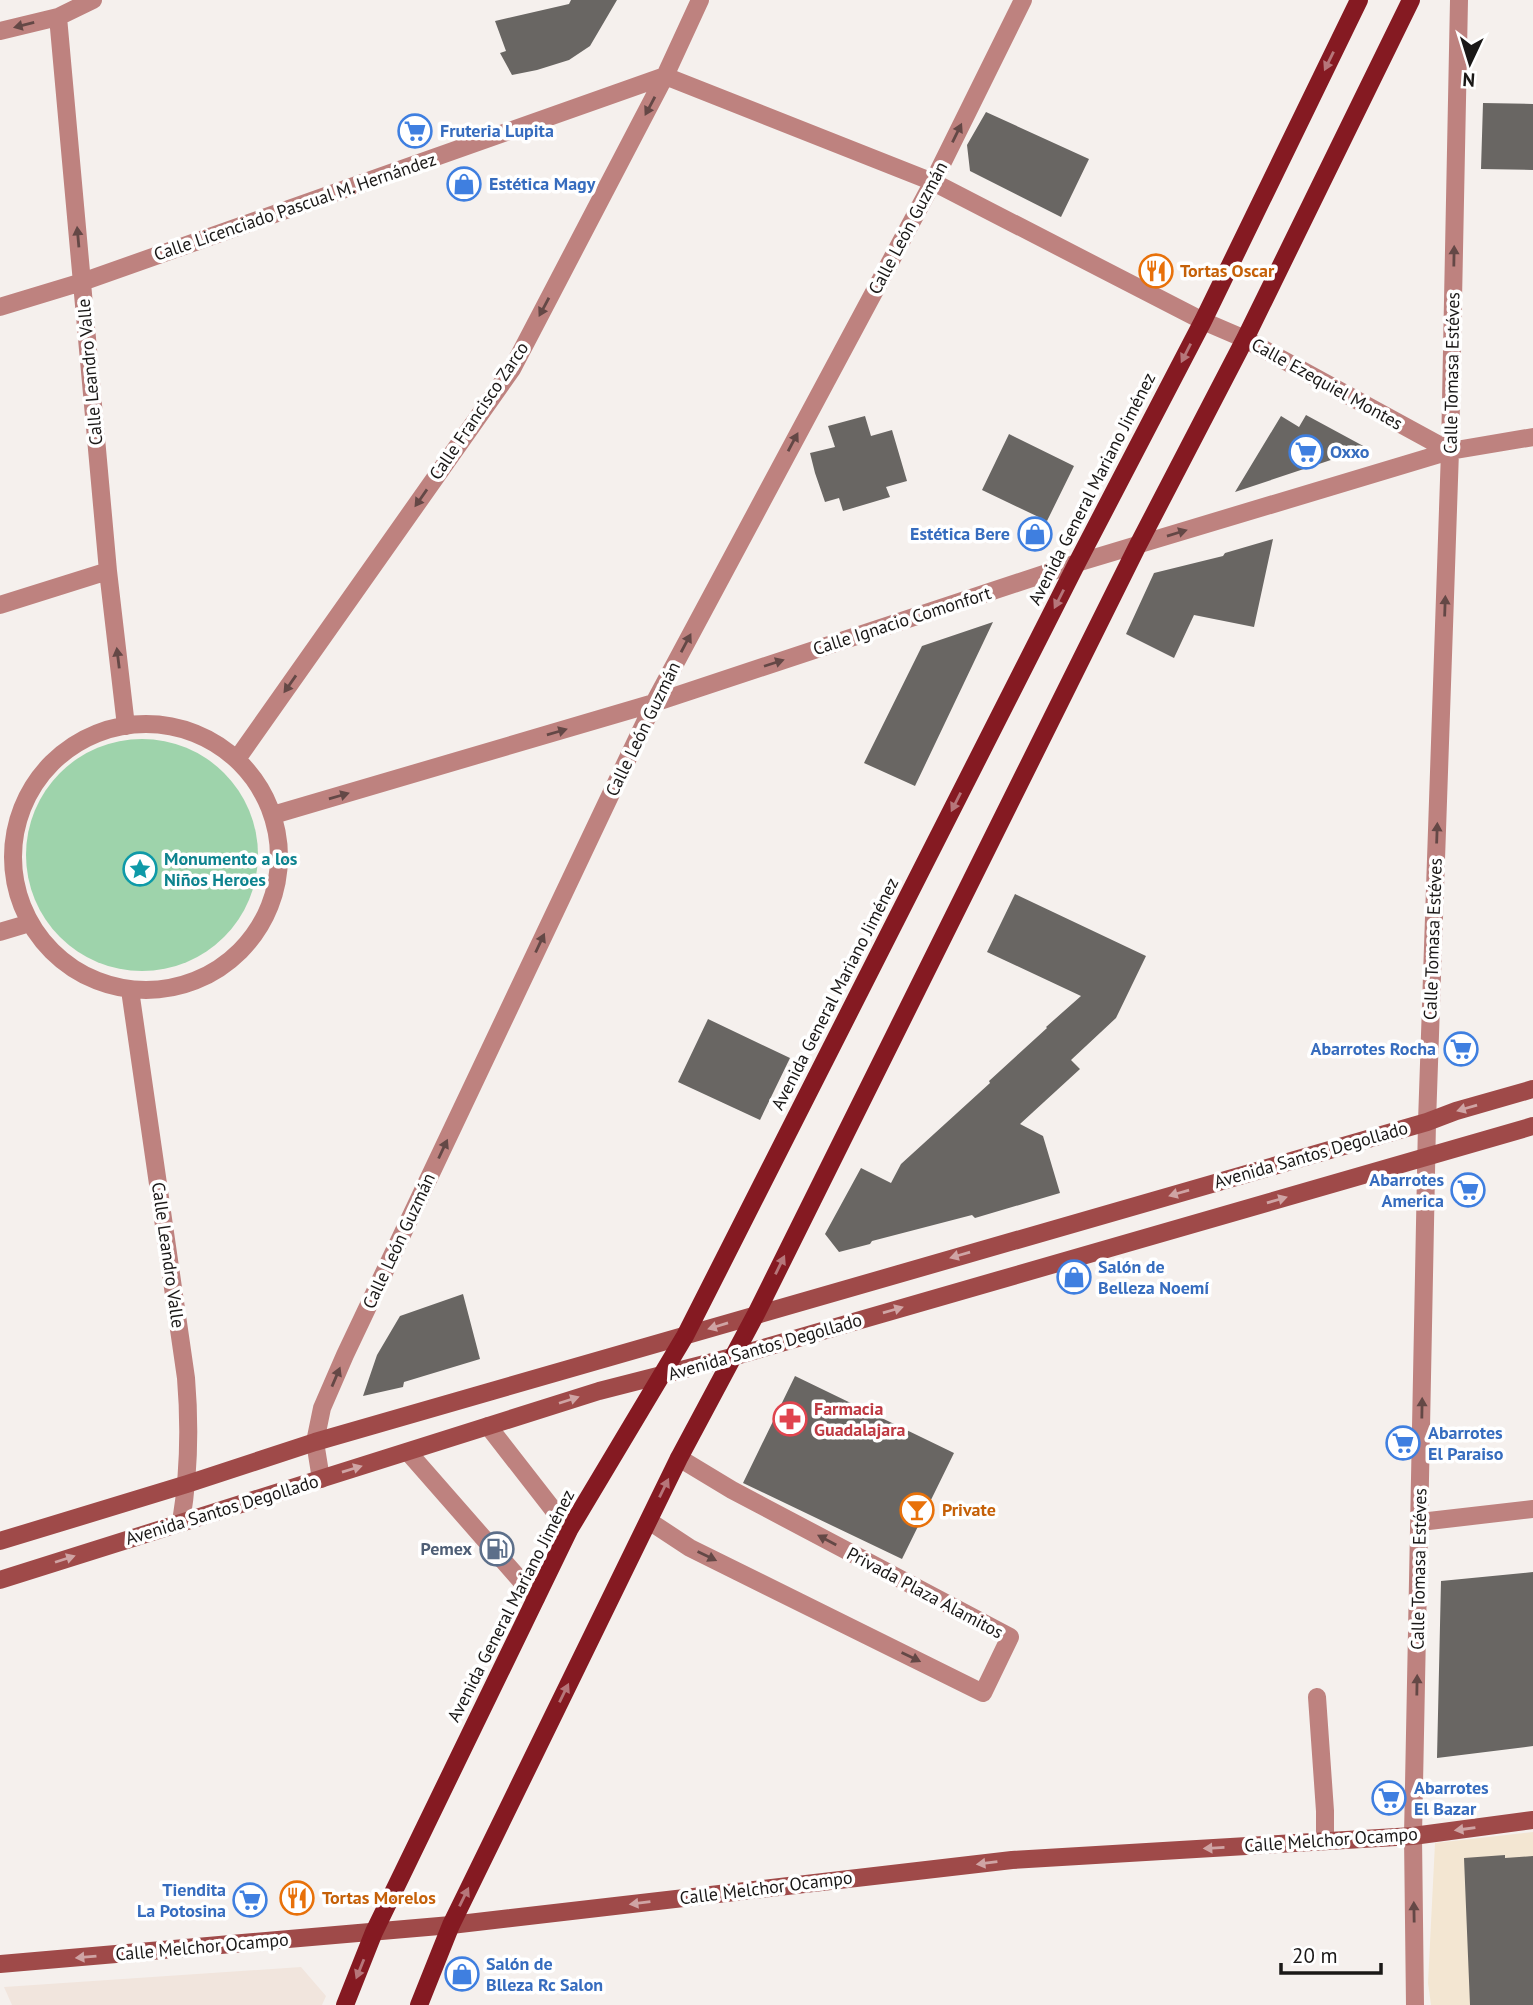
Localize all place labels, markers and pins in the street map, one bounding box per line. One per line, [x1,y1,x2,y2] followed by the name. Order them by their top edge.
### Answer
[396,112,434,150] supermarket icon: Fruteria Lupita
[440,119,554,142] place label: Fruteria Lupita
[445,165,483,203] shop icon: Estética Magy
[489,172,596,195] place label: Estética Magy
[1137,252,1175,290] restaurant icon: Tortas Oscar
[1180,259,1275,282] place label: Tortas Oscar
[1287,433,1325,471] supermarket icon: Oxxo
[1330,440,1370,463] place label: Oxxo
[1016,515,1054,553] shop icon: Estética Bere
[910,522,1010,545] place label: Estética Bere
[164,847,298,891] place label: Monumento a los Niños Heroes
[121,850,159,888] place icon: Monumento a los Niños Heroes
[1442,1030,1480,1068] supermarket icon: Abarrotes Rocha
[1311,1037,1436,1060] place label: Abarrotes Rocha
[1369,1168,1444,1212] place label: Abarrotes America
[1449,1171,1487,1209] supermarket icon: Abarrotes America
[1098,1255,1209,1299] place label: Salón de Belleza Noemí
[1055,1258,1093,1296] shop icon: Salón de Belleza Noemí
[814,1397,905,1441] place label: Farmacia Guadalajara
[771,1400,809,1438] pharmacy icon: Farmacia Guadalajara
[1428,1421,1504,1465] place label: Abarrotes El Paraiso
[1384,1424,1422,1462] supermarket icon: Abarrotes El Paraiso
[898,1491,936,1529] bar icon: Private
[942,1498,996,1521] place label: Private
[478,1530,516,1568] fuel station icon: Pemex
[421,1537,473,1560] place label: Pemex
[1414,1776,1489,1820] place label: Abarrotes El Bazar
[1370,1779,1408,1817] supermarket icon: Abarrotes El Bazar
[137,1878,226,1922] place label: Tiendita La Potosina
[278,1879,316,1917] restaurant icon: Tortas Morelos
[231,1881,269,1919] supermarket icon: Tiendita La Potosina
[322,1886,436,1909] place label: Tortas Morelos
[486,1952,603,1996] place label: Salón de Blleza Rc Salon
[443,1955,481,1993] shop icon: Salón de Blleza Rc Salon

